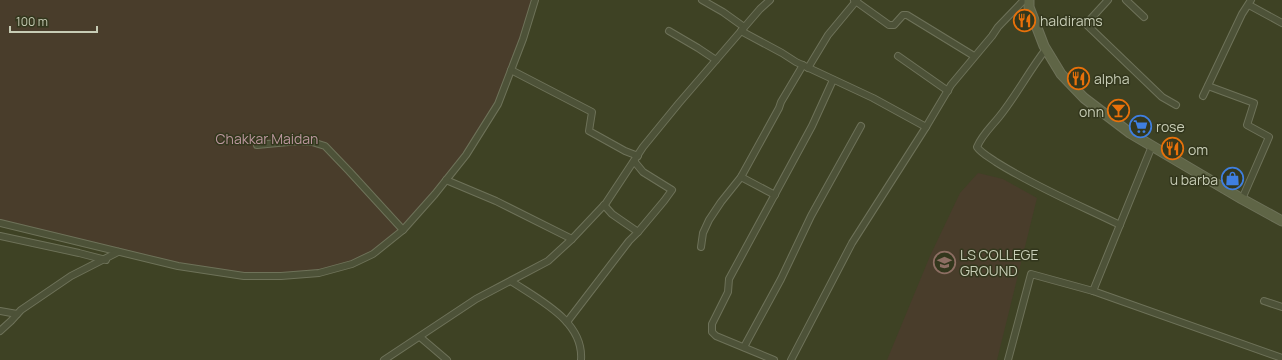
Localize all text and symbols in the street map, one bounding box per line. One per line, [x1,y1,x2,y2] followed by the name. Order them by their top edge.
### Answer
[1011,7,1037,33] restaurant icon: haldirams
[10,8,97,34] scale bar
[1040,11,1103,30] place label: haldirams
[16,13,48,30] text: 100 m
[1066,65,1092,91] restaurant icon: alpha
[1094,69,1129,88] place label: alpha
[1106,98,1132,124] bar icon: onn
[1079,102,1104,121] place label: onn
[1127,113,1153,139] supermarket icon: rose
[1156,117,1185,136] place label: rose
[216,129,318,148] park label: Chakkar Maidan
[1160,136,1186,162] restaurant icon: om
[1188,140,1208,159] place label: om
[1220,166,1246,192] shop icon: u barba
[1170,170,1218,189] place label: u barba
[960,245,1038,280] place label: LS COLLEGE GROUND
[931,249,957,275] school or university icon: LS COLLEGE GROUND

